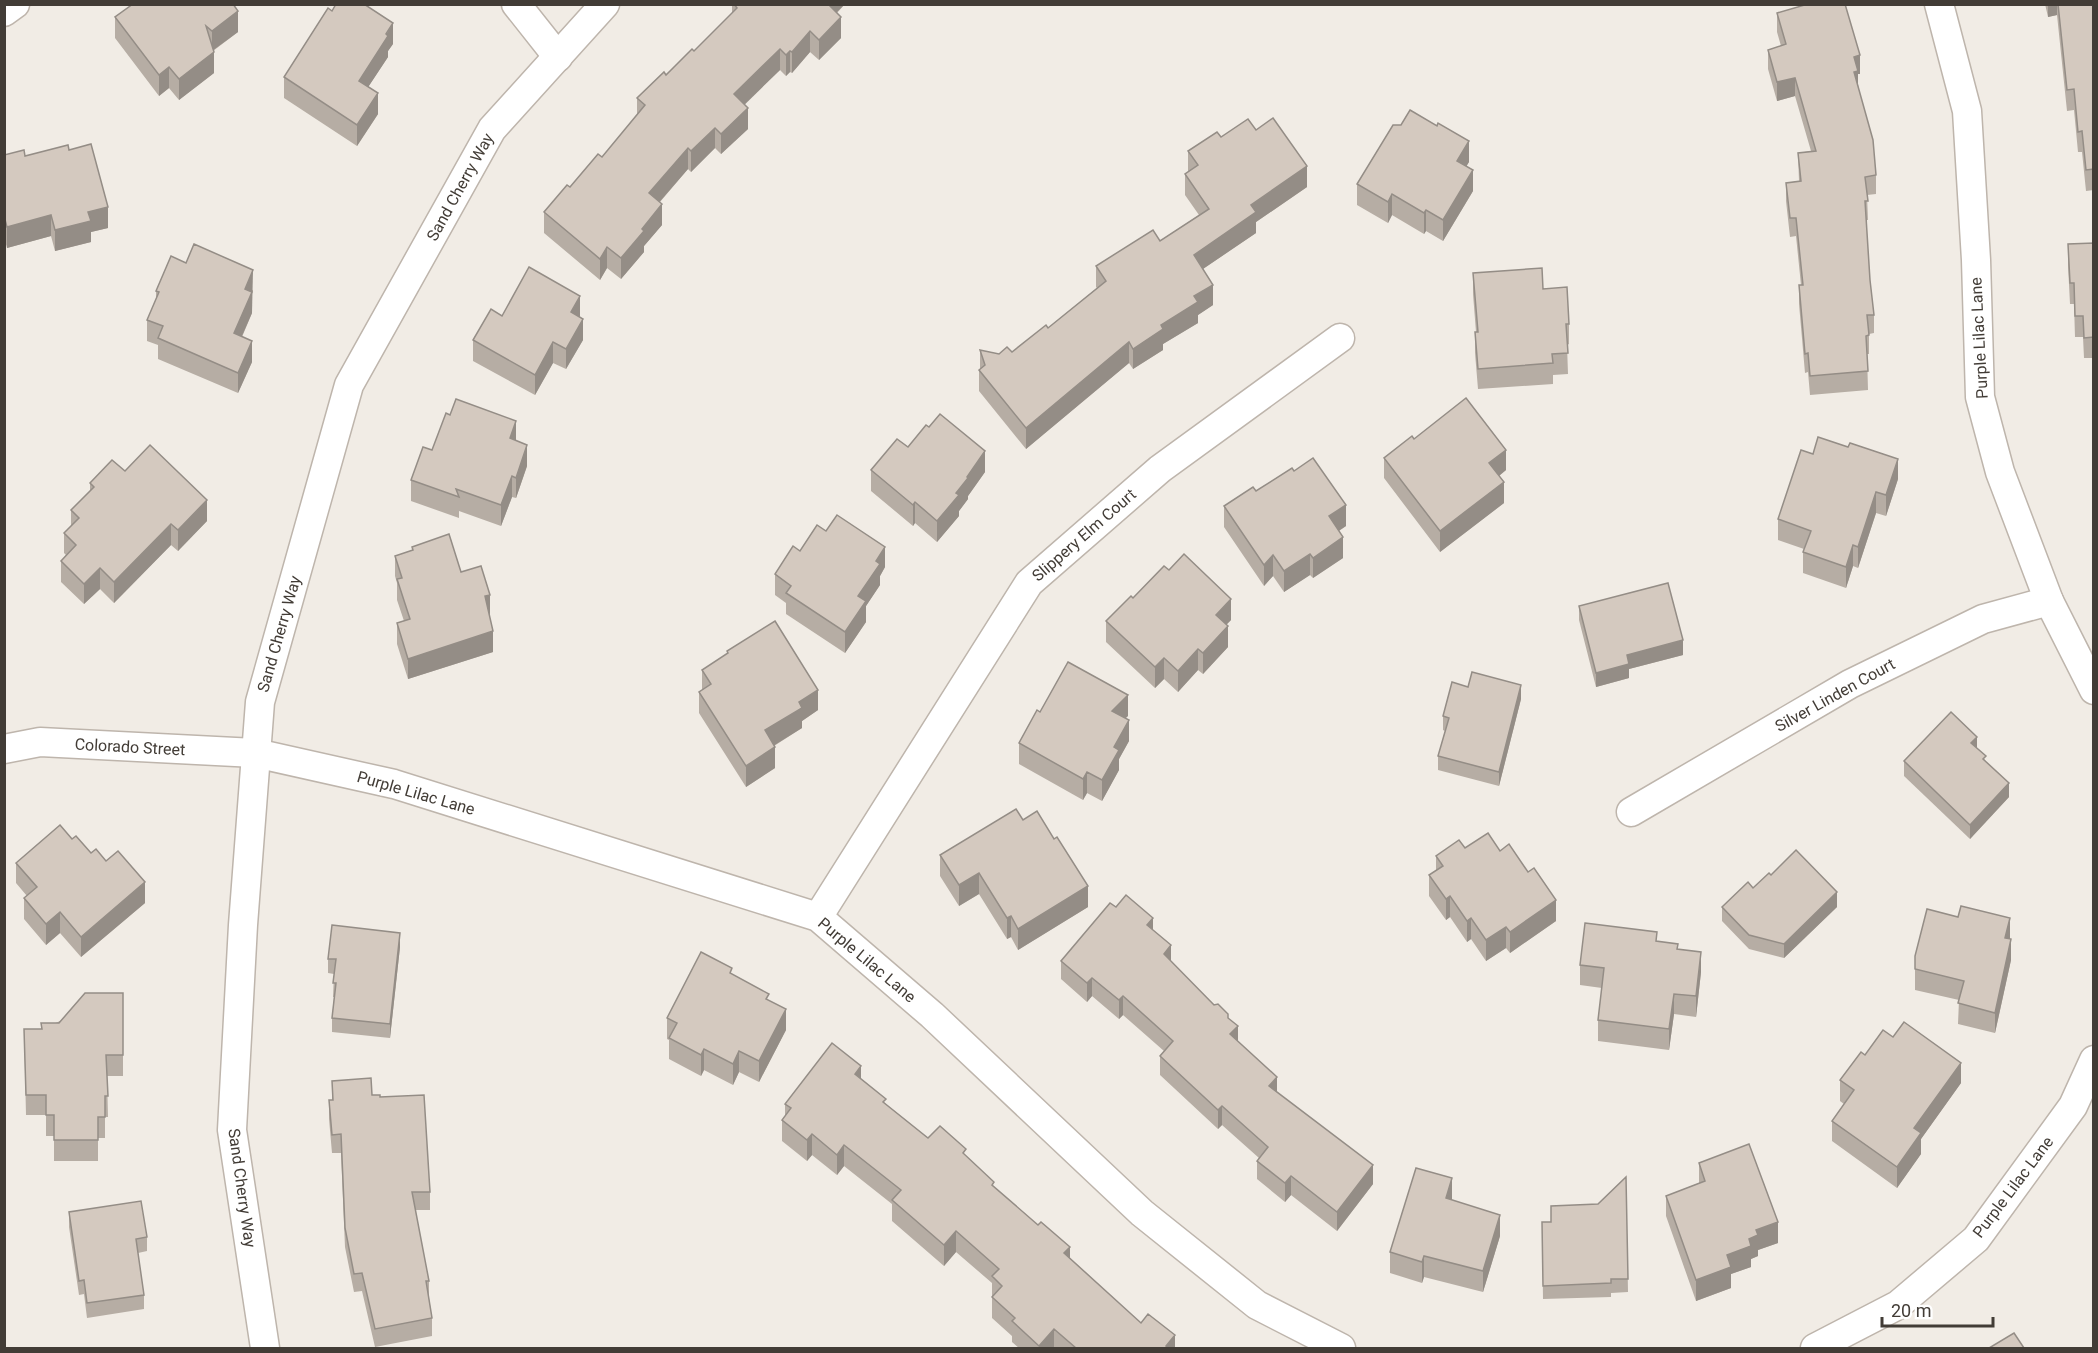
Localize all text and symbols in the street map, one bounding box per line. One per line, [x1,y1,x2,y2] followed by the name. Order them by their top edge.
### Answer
[423,129,498,244] street label: Sand Cherry Way
[1966,277,1992,399] street label: Purple Lilac Lane
[1028,485,1140,585] street label: Slippery Elm Court
[253,573,305,694] street label: Sand Cherry Way
[1772,654,1898,736] street label: Silver Linden Court
[74,735,186,759] street label: Colorado Street
[355,767,477,819] street label: Purple Lilac Lane
[814,914,920,1006] street label: Purple Lilac Lane
[224,1127,260,1249] street label: Sand Cherry Way
[1969,1133,2057,1241] street label: Purple Lilac Lane
[1882,1290,1993,1328] scale bar
[1891,1300,1931,1321] text: 20 m

